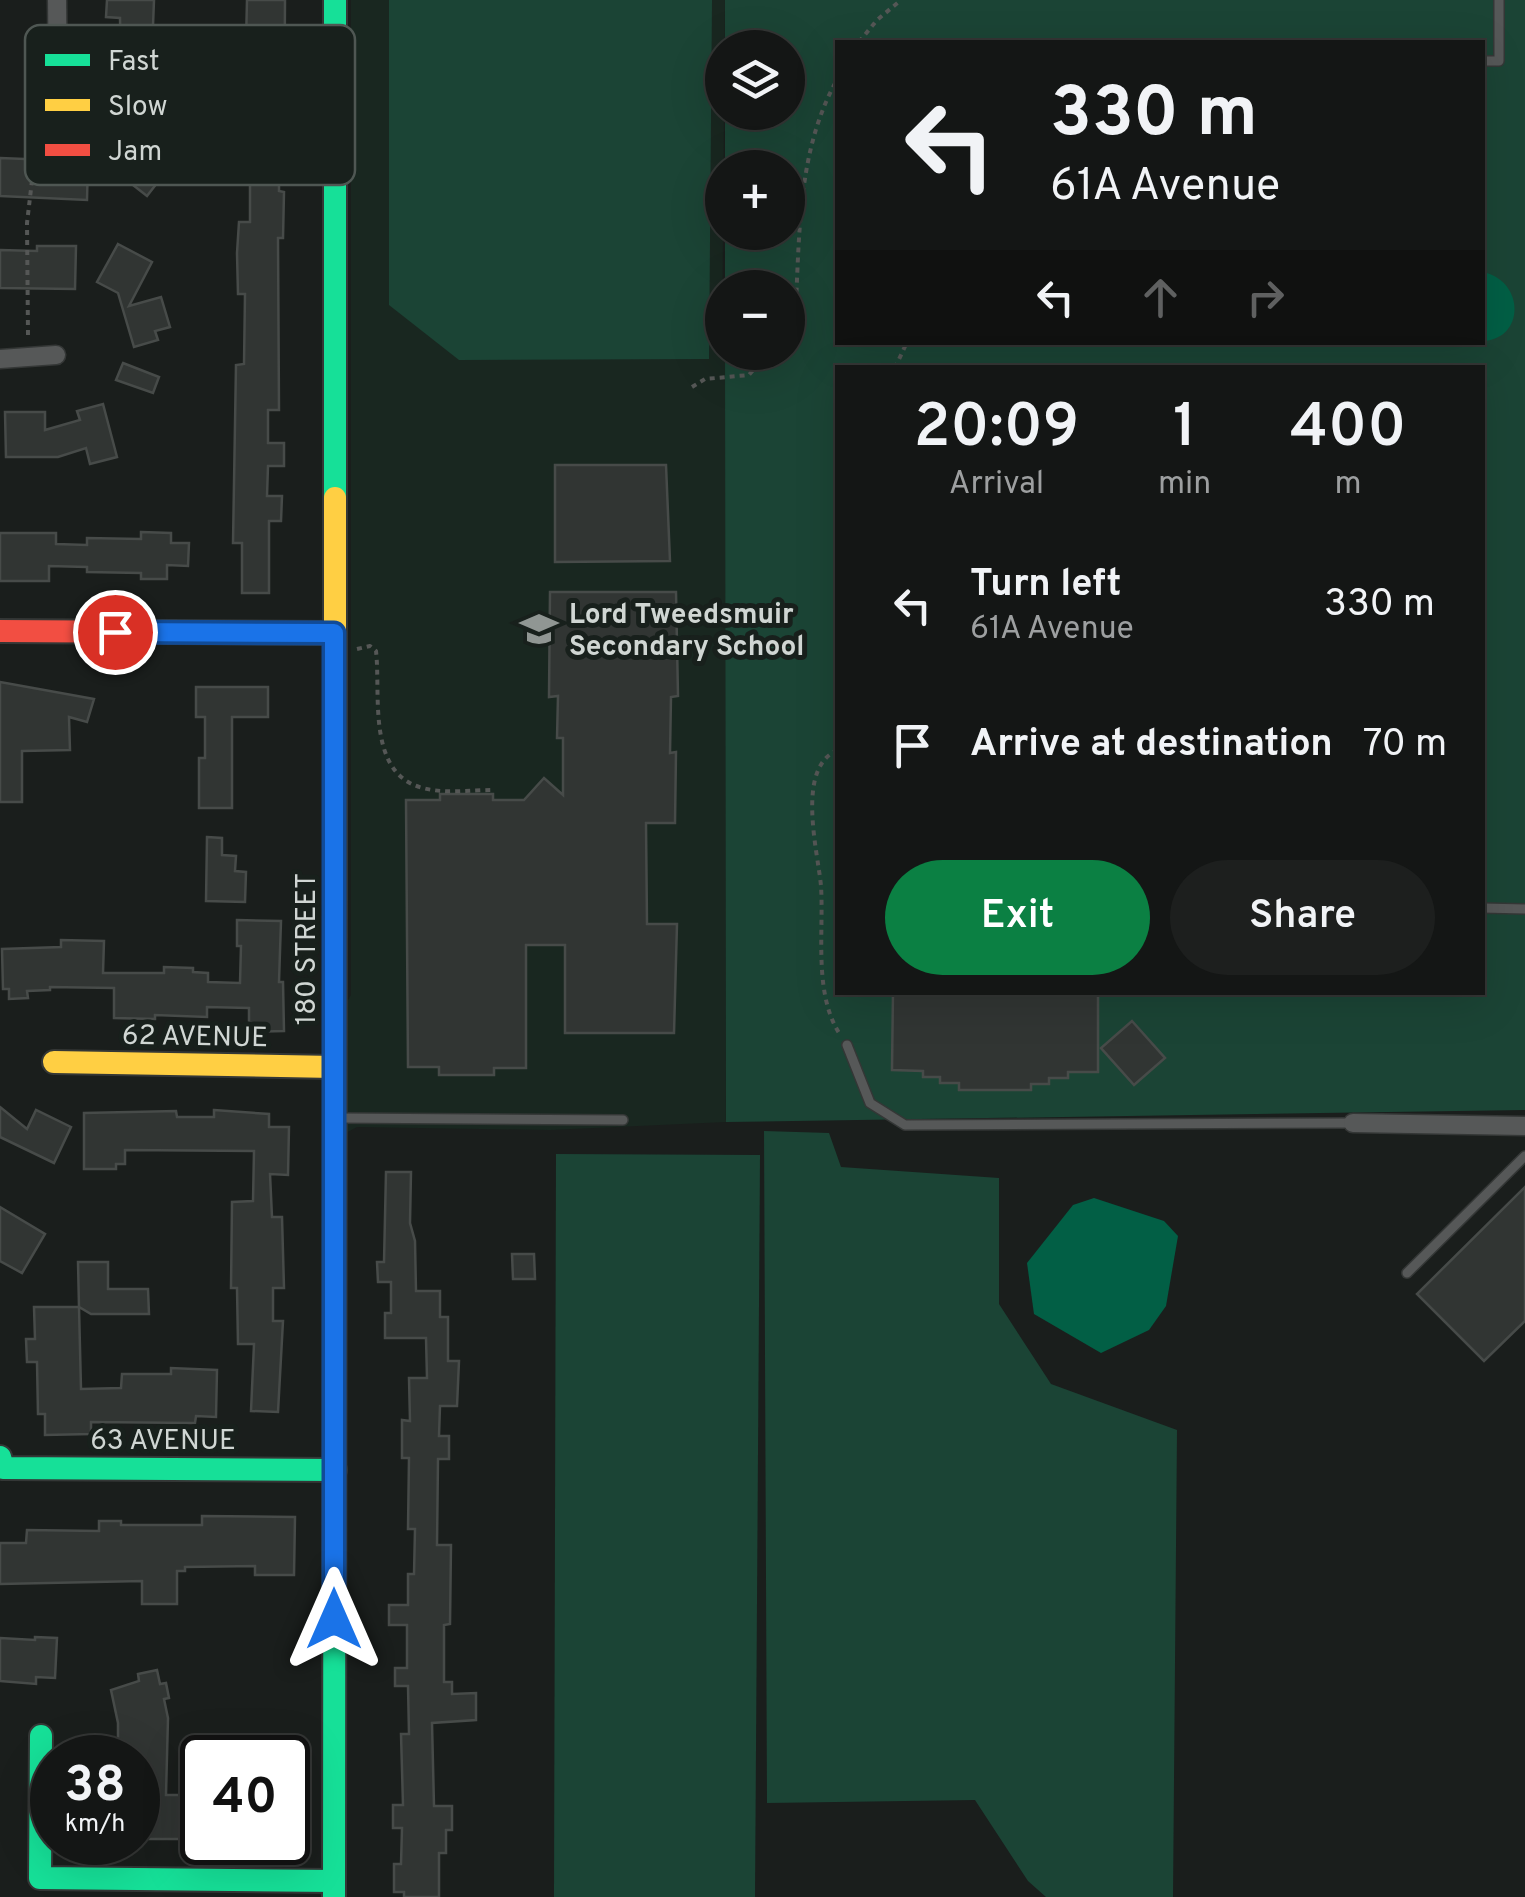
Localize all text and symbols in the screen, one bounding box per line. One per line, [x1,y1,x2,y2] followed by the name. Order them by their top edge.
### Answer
[25,25,355,185] legend
[705,30,805,370] map controls
[705,30,805,130] button: layers
[108,45,160,81] text: Fast
[1050,72,1258,161] text: 330 m
[885,80,1015,210] icon: left
[108,90,167,126] text: Slow
[108,135,162,171] text: Jam
[705,150,805,250] button: +
[1050,159,1280,216] text: 61A Avenue
[705,270,805,370] button: −
[1028,270,1083,325] icon: left
[1133,270,1188,325] icon: ahead
[1238,270,1293,325] icon: right
[914,392,1079,468] text: 20:09
[1173,392,1196,468] text: 1
[1290,392,1406,468] text: 400
[949,465,1044,505] text: Arrival
[1158,465,1211,505] text: min
[1335,465,1362,505] text: m
[970,561,1122,610] text: Turn left
[885,578,940,633] icon: left
[1324,581,1435,630] text: 330 m
[73,590,158,675] pin
[569,598,805,666] place label: Lord Tweedsmuir Secondary School
[88,605,143,660] icon: arrive
[518,608,560,650] school or university icon: Lord Tweedsmuir Secondary School
[970,610,1134,650] text: 61A Avenue
[885,718,940,773] icon: arrive
[970,721,1333,770] text: Arrive at destination
[1363,721,1447,770] text: 70 m
[885,860,1150,975] button: Exit
[1170,860,1435,975] button: Share
[290,873,326,1025] street label: 180 STREET
[122,1019,268,1057] street label: 62 AVENUE
[90,1424,236,1460] street label: 63 AVENUE
[282,1567,386,1671] position arrow
[180,1735,310,1865] speed limit sign: 40
[64,1756,126,1819] text: 38
[65,1809,125,1841] text: km/h

